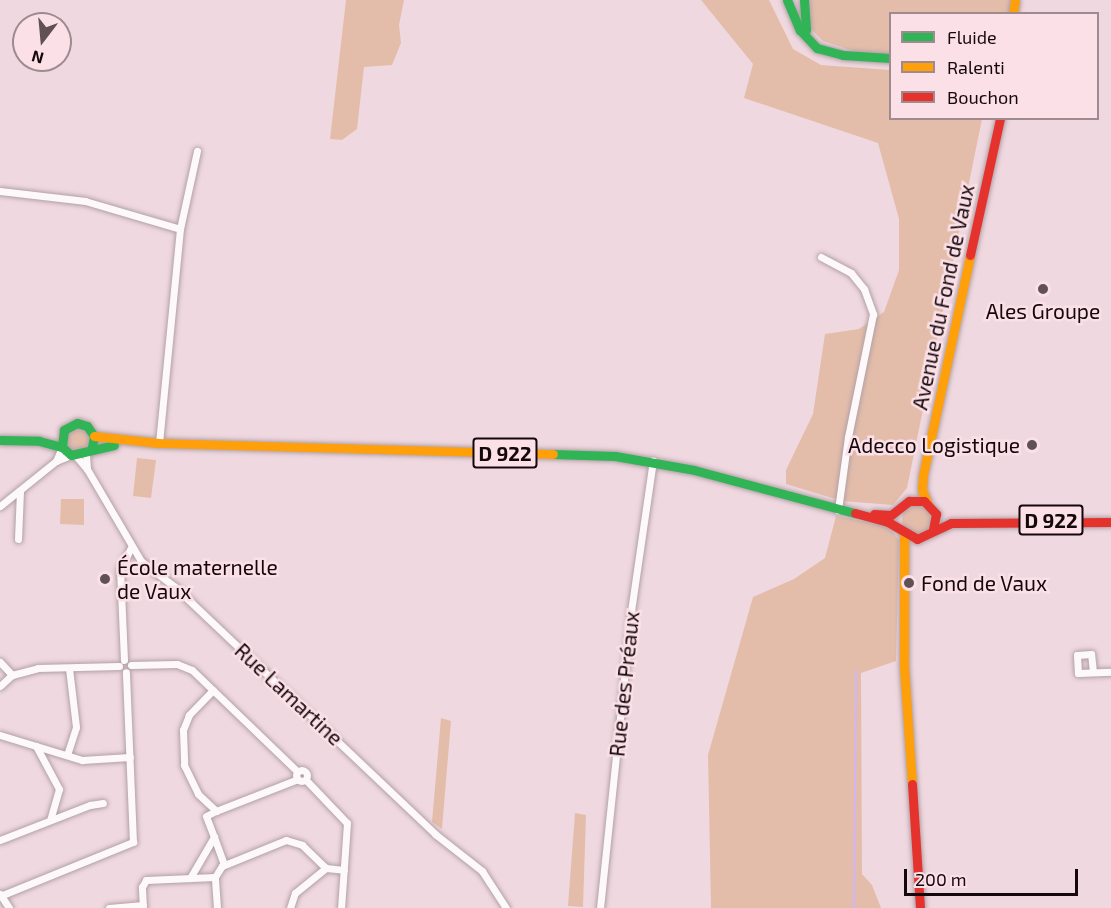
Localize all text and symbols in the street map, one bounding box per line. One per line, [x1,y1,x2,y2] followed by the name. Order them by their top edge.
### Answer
[12,12,72,72] north arrow
[889,12,1099,120] legend
[947,26,997,48] text: Fluide
[29,47,46,69] text: N
[947,56,1005,78] text: Ralenti
[947,86,1019,108] text: Bouchon
[907,182,979,412] street label: Avenue du Fond de Vaux
[1036,282,1050,296] marker: Ales Groupe
[986,298,1100,324] place label: Ales Groupe
[848,432,1020,458] place label: Adecco Logistique
[472,436,538,470] road number: D 922
[1025,438,1039,452] marker: Adecco Logistique
[1018,503,1084,537] road number: D 922
[117,554,278,604] place label: École maternelle de Vaux
[921,570,1048,596] place label: Fond de Vaux
[98,572,112,586] marker: École maternelle de Vaux
[902,576,916,590] marker: Fond de Vaux
[604,610,644,758] street label: Rue des Préaux
[230,638,348,750] street label: Rue Lamartine
[907,857,1081,895] scale bar
[915,868,967,890] text: 200 m

